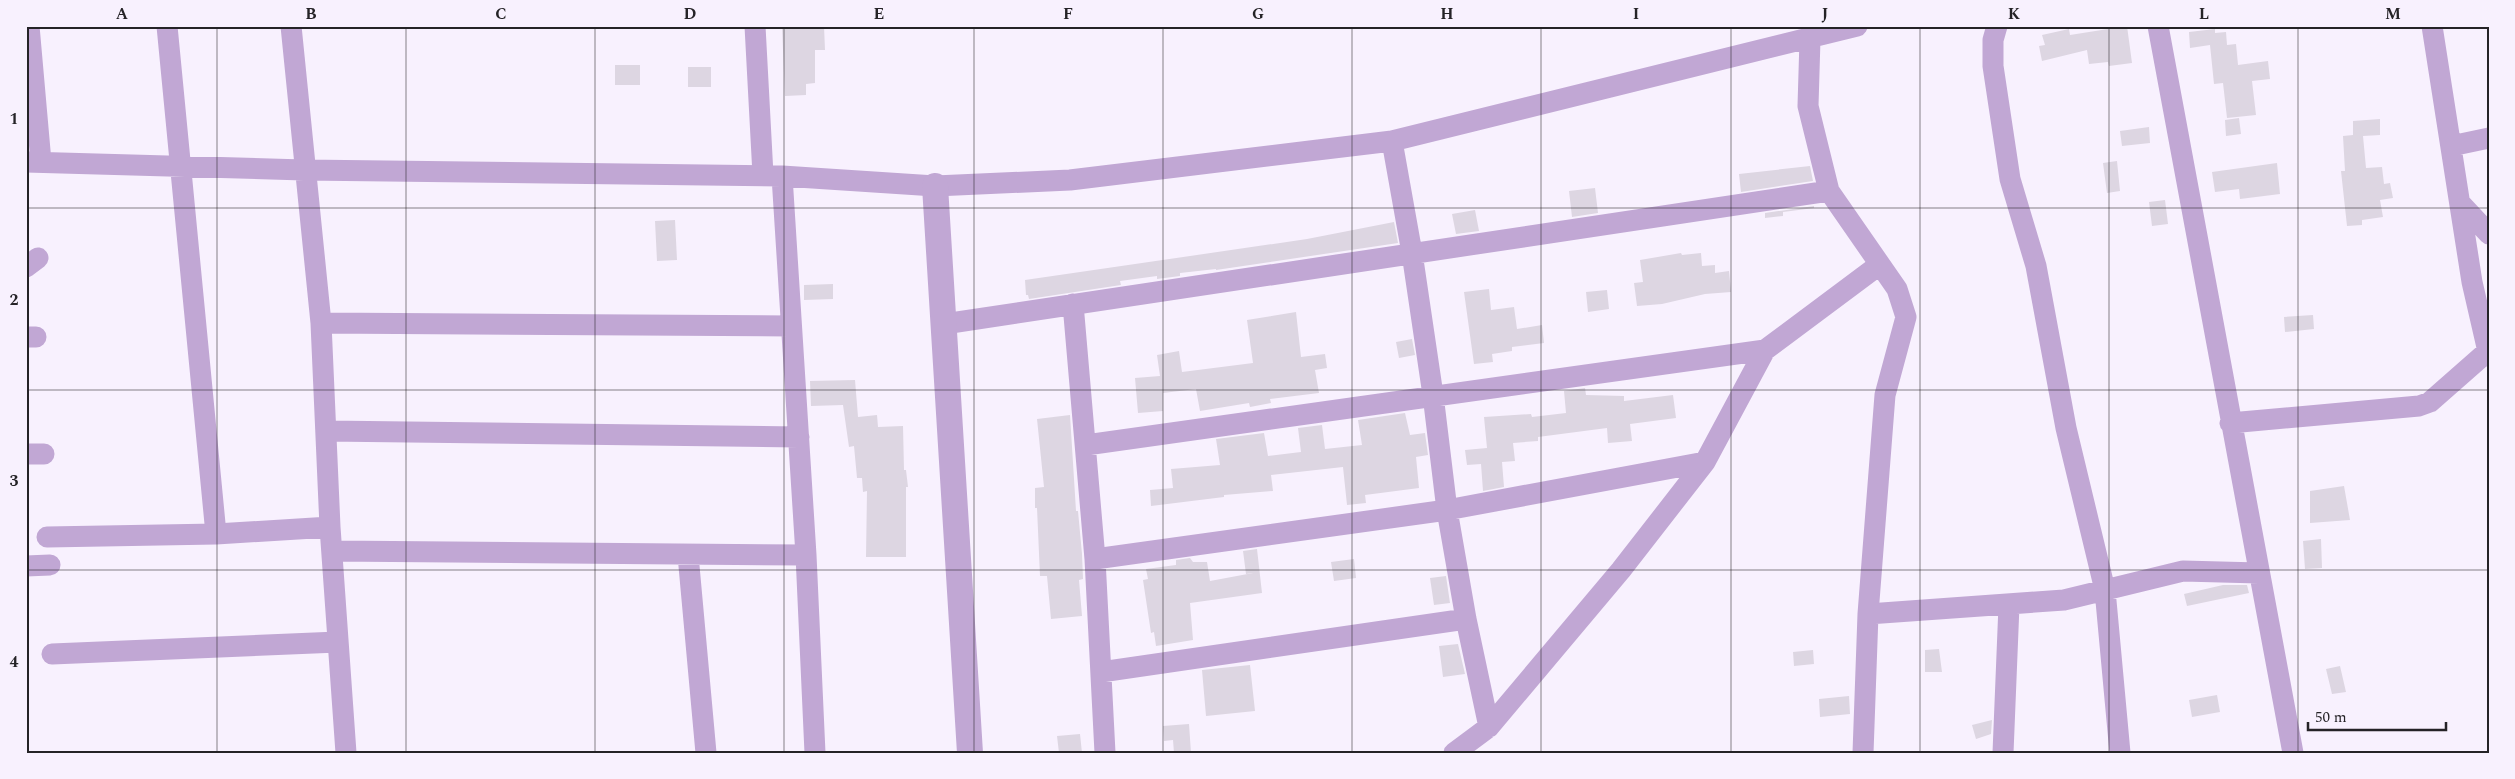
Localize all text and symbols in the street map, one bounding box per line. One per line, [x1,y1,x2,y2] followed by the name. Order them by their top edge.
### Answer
[116,2,129,26] text: A
[305,2,317,26] text: B
[495,2,507,26] text: C
[684,2,697,26] text: D
[874,2,884,26] text: E
[1063,2,1073,26] text: F
[1252,2,1264,26] text: G
[1440,2,1454,26] text: H
[1633,2,1639,26] text: I
[1822,2,1829,26] text: J
[2008,2,2021,26] text: K
[2199,2,2209,26] text: L
[2385,2,2401,26] text: M
[10,107,18,131] text: 1
[10,288,19,312] text: 2
[10,469,19,493] text: 3
[10,650,19,674] text: 4
[2308,699,2445,731] scale bar
[2315,706,2347,729] text: 50 m

